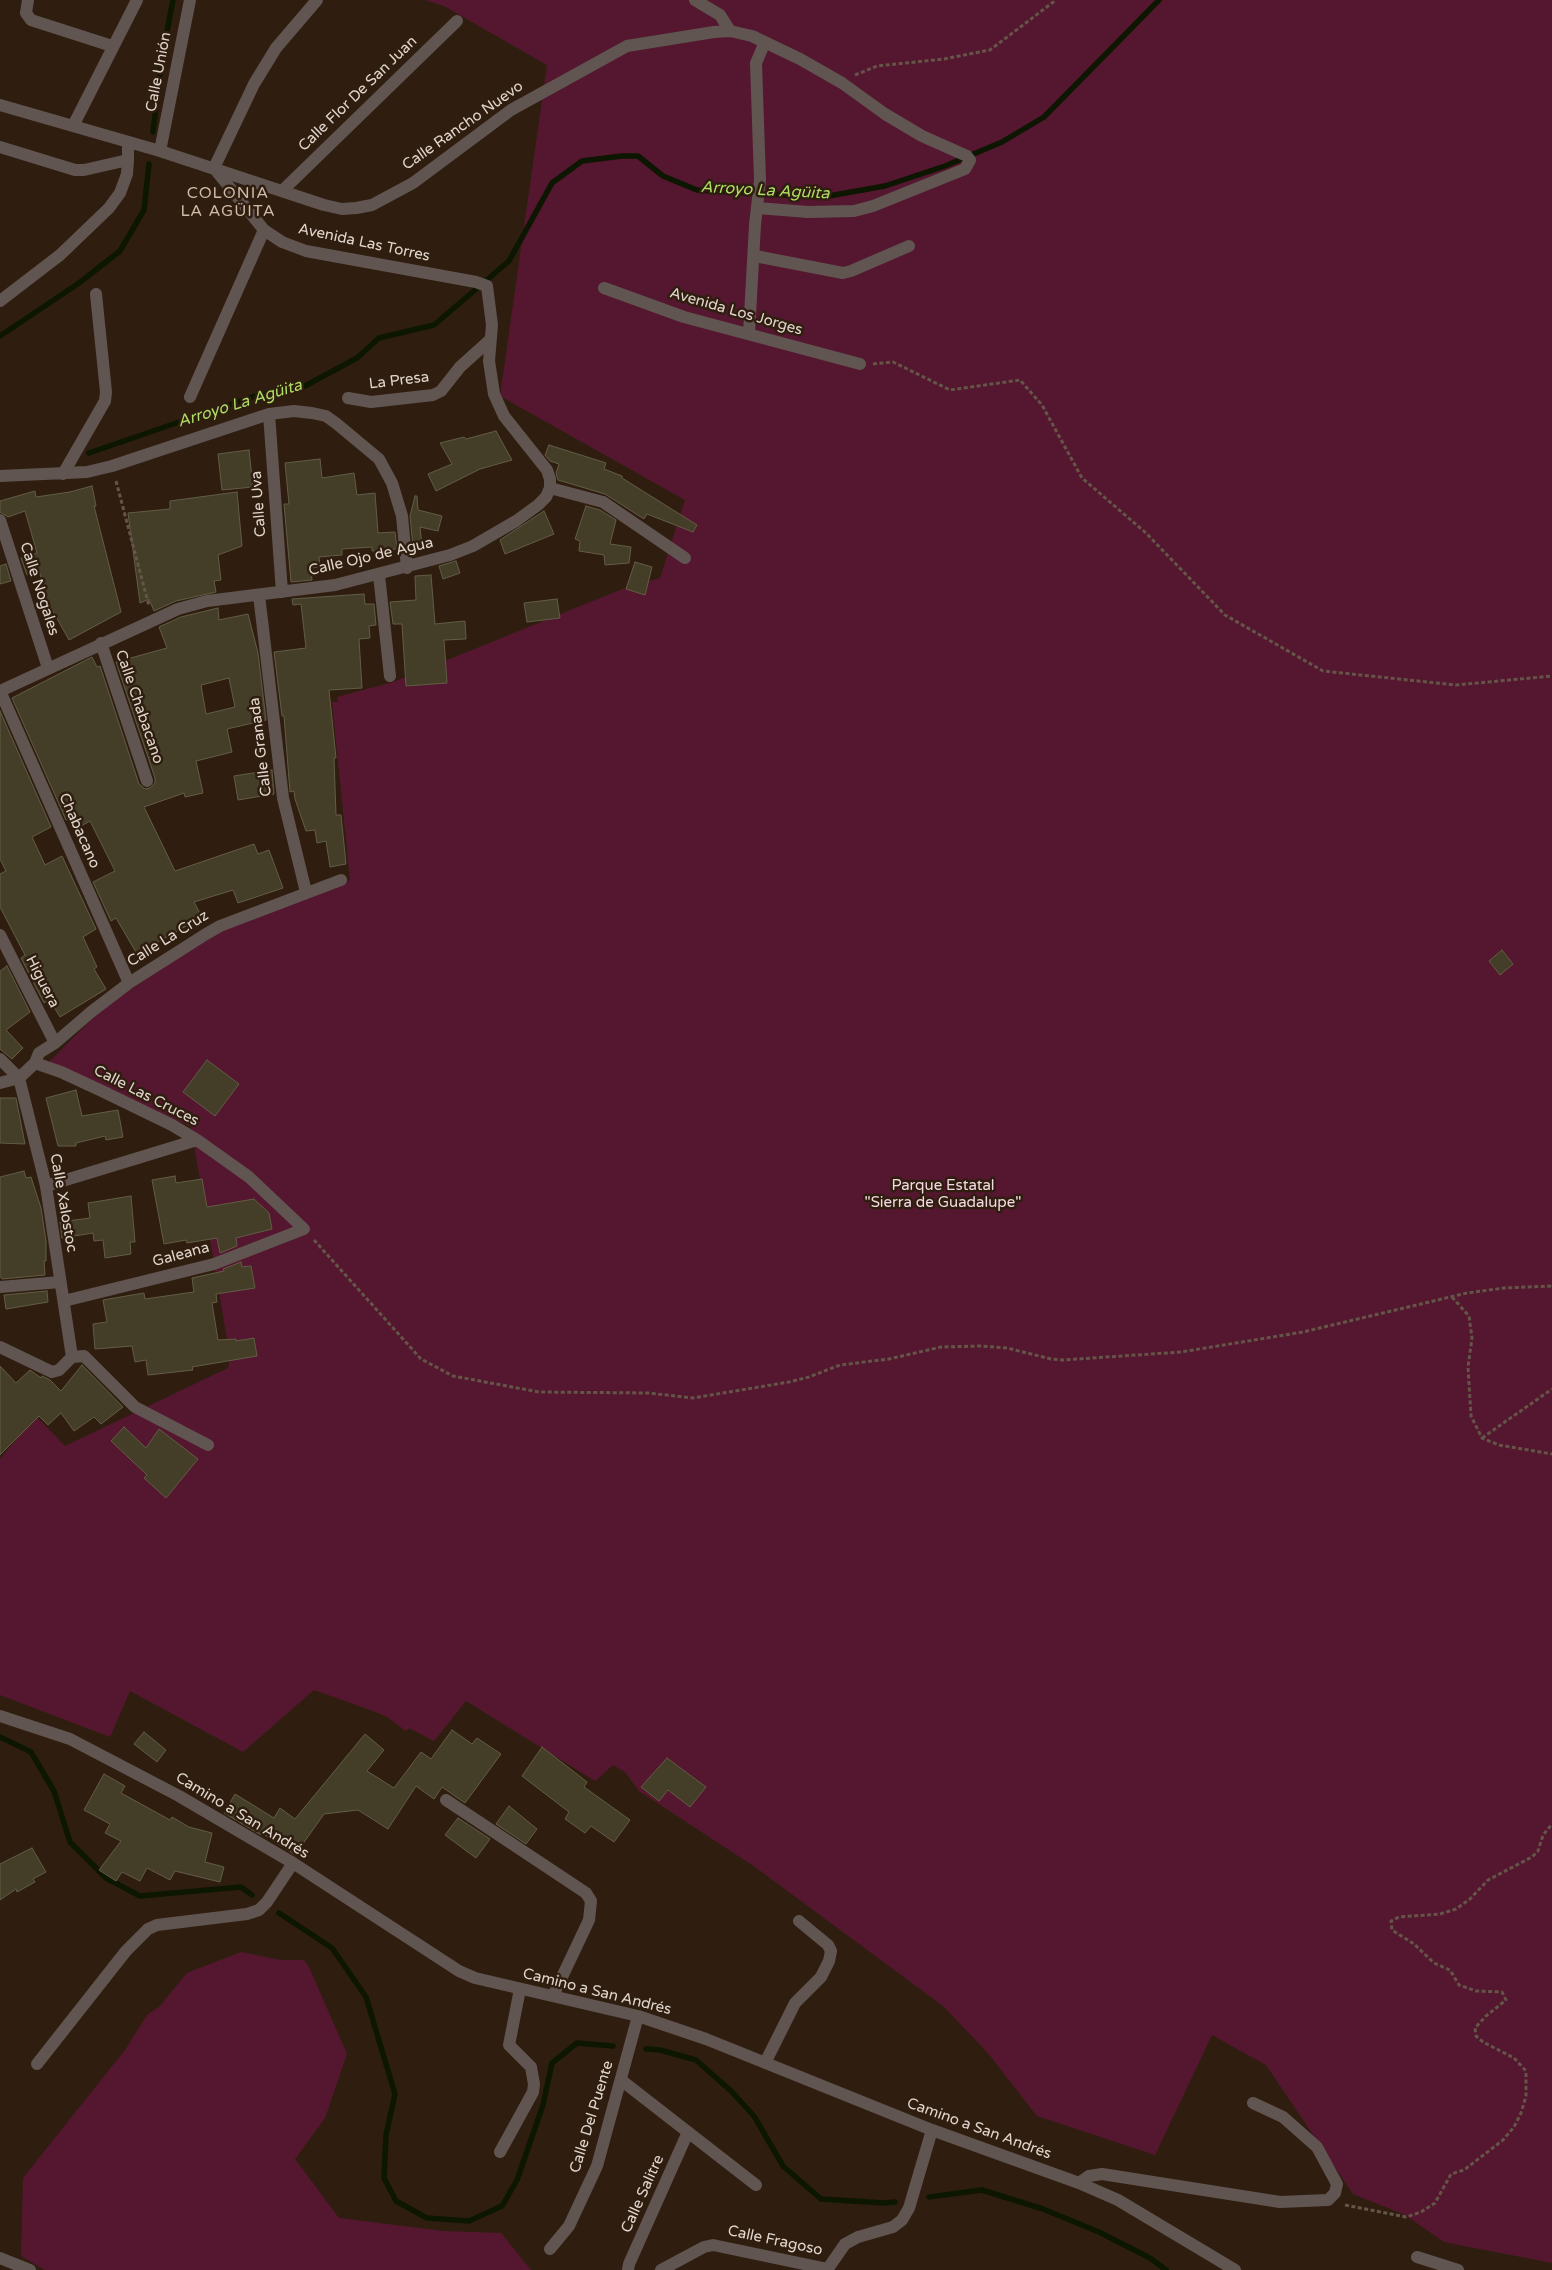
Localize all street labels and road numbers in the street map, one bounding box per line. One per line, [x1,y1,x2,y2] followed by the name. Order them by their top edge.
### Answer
[142,31,176,113] street label: Calle Unión
[295,33,421,155] street label: Calle Flor De San Juan
[399,77,527,175] street label: Calle Rancho Nuevo
[297,220,431,266] street label: Avenida Las Torres
[668,284,804,340] street label: Avenida Los Jorges
[368,368,430,394] street label: La Presa
[248,470,270,538] street label: Calle Uva
[307,534,435,580] street label: Calle Ojo de Agua
[15,540,63,638] street label: Calle Nogales
[111,648,167,766] street label: Calle Chabacano
[246,696,276,798] street label: Calle Granada
[54,791,104,871] street label: Chabacano
[124,907,212,971] street label: Calle La Cruz
[21,953,63,1011] street label: Higuera
[90,1062,202,1130] street label: Calle Las Cruces
[45,1152,81,1254] street label: Calle Xalostoc
[151,1239,211,1271] street label: Galeana
[172,1769,312,1863] street label: Camino a San Andrés
[521,1965,673,2019] street label: Camino a San Andrés
[566,2059,618,2175] street label: Calle Del Puente
[904,2094,1054,2164] street label: Camino a San Andrés
[618,2152,668,2236] street label: Calle Salitre
[726,2222,824,2260] street label: Calle Fragoso

